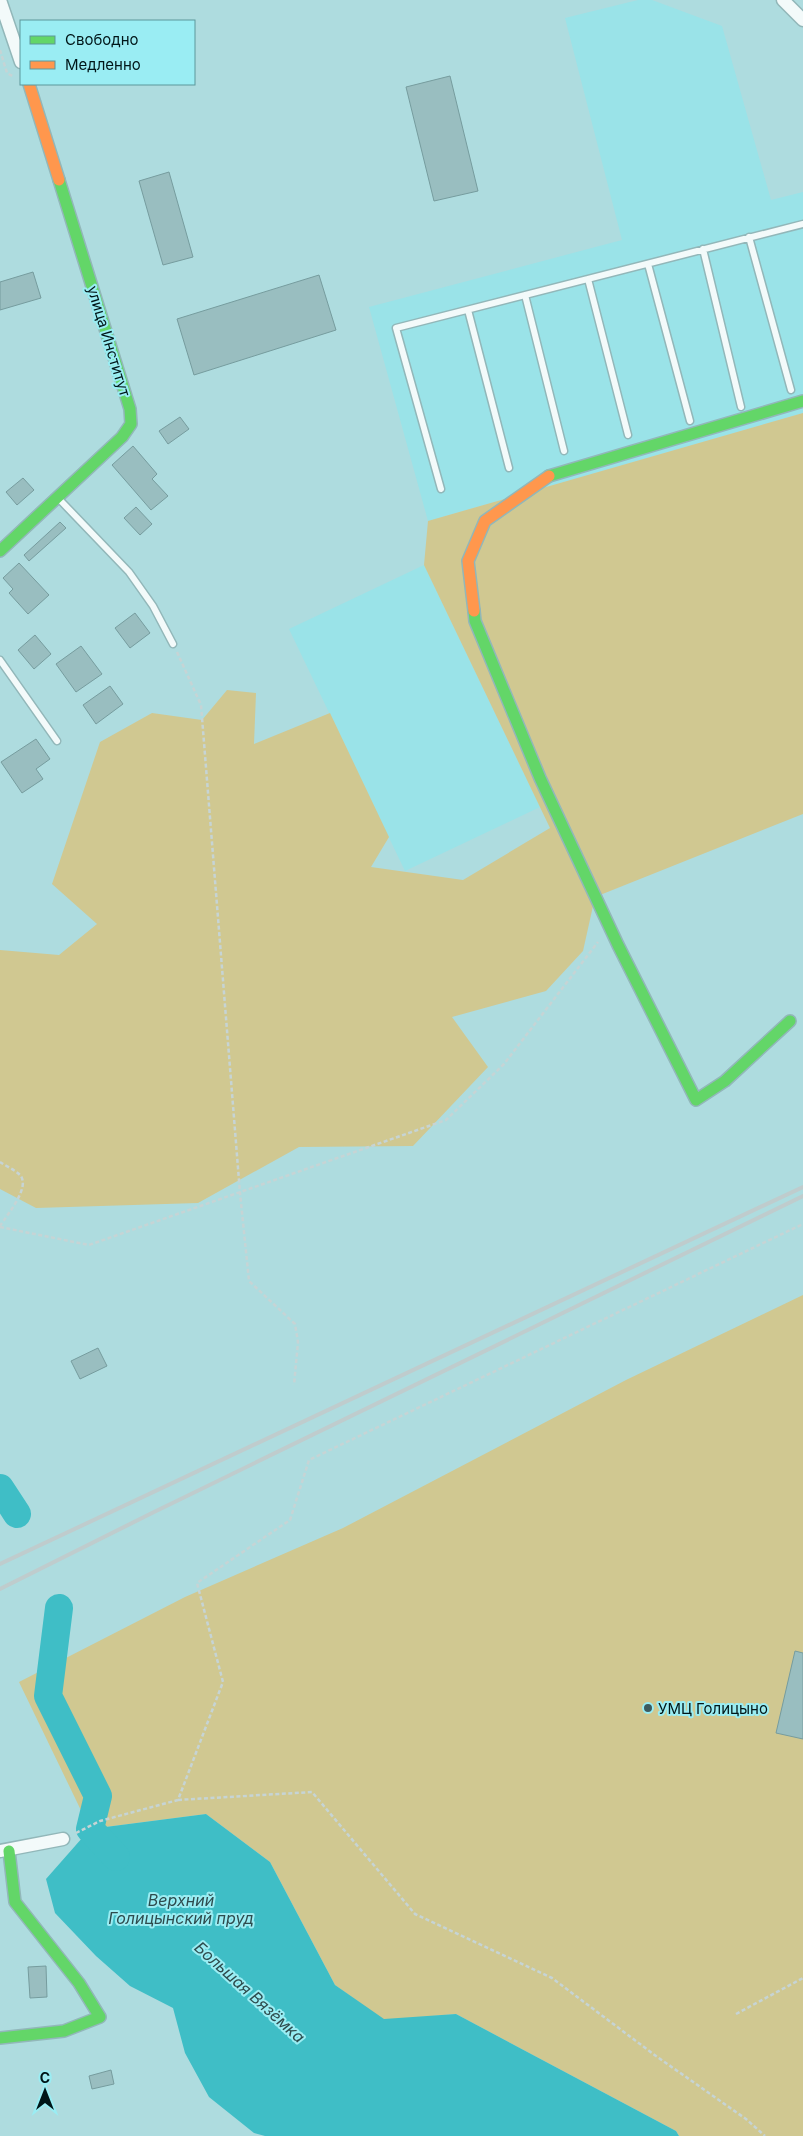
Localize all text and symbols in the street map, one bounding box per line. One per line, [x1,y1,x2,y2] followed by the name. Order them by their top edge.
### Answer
[20,20,195,85] legend
[65,30,139,49] text: Свободно
[65,55,141,74] text: Медленно
[83,283,135,399] street label: улица Институт
[658,1699,768,1718] place label: УМЦ Голицыно
[642,1702,654,1714] marker: УМЦ Голицыно
[108,1890,254,1928] water label: Верхний Голицынский пруд
[191,1937,309,2047] water label: Большая Вязёмка
[20,2066,70,2116] north arrow
[40,2069,50,2086] text: С

